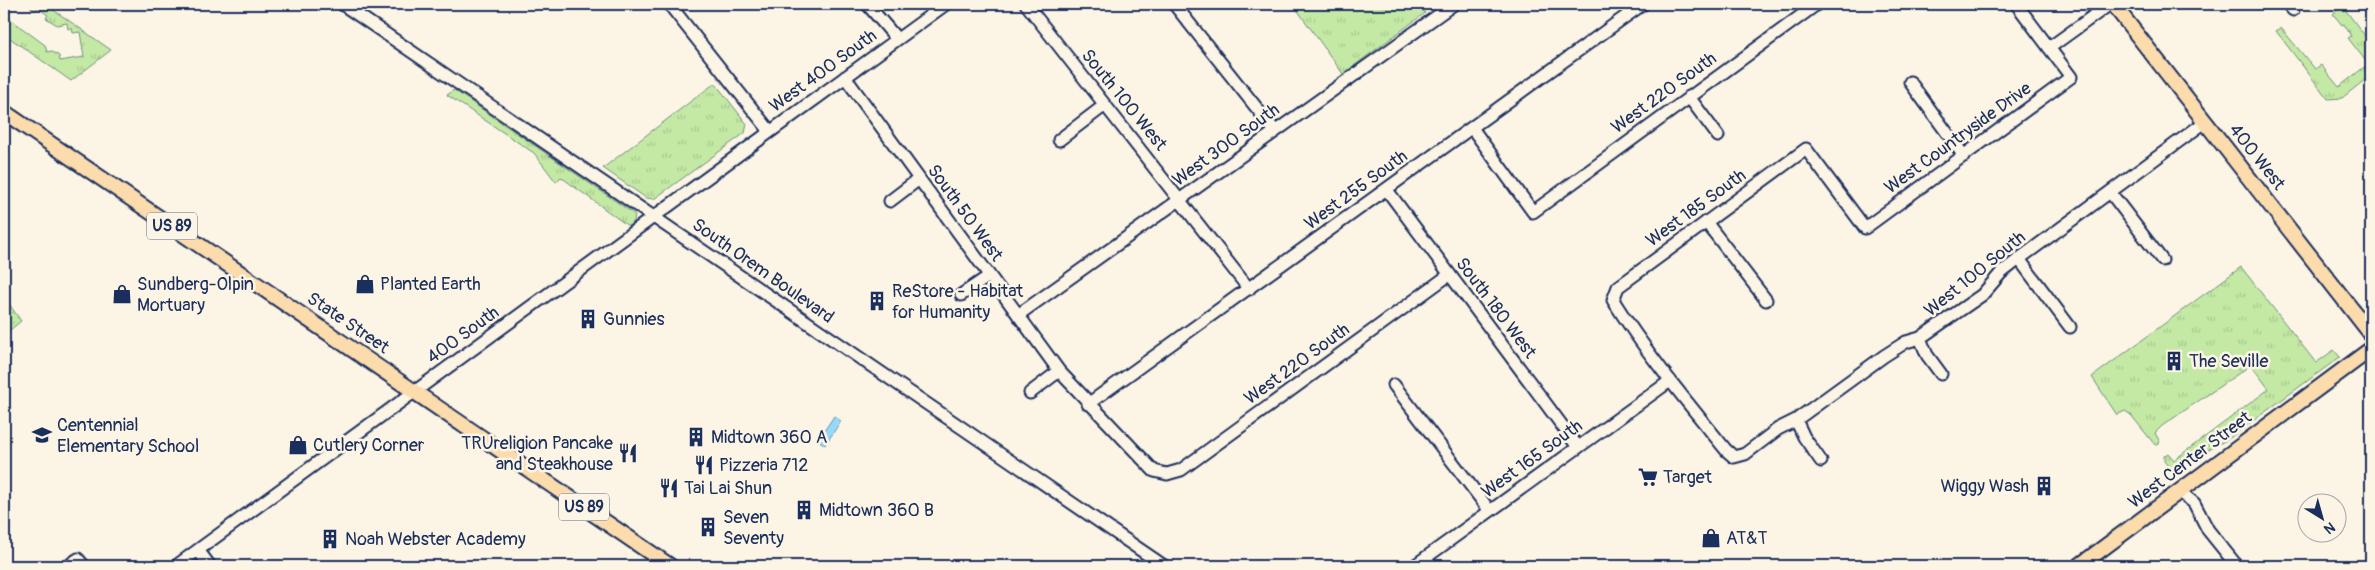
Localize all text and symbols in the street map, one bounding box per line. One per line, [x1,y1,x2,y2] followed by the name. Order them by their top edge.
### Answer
[765,24,881,118] street label: West 400 South
[1076,45,1172,156] street label: South 100 West
[1607,47,1721,139] street label: West 220 South
[1880,77,2036,199] street label: West Countryside Drive
[1168,98,1284,192] street label: West 300 South
[2224,119,2291,196] street label: 400 West
[1300,145,1412,235] street label: West 255 South
[922,160,1008,267] street label: South 50 West
[1641,164,1751,252] street label: West 185 South
[147,212,197,240] road number: US 89
[687,213,839,329] street label: South Orem Boulevard
[1920,226,2030,322] street label: West 100 South
[1451,253,1542,364] street label: South 180 West
[137,273,254,317] place label: Sundberg-Olpin Mortuary
[354,273,376,295] shop icon: Planted Earth
[380,273,481,296] place label: Planted Earth
[892,280,1024,324] place label: ReStore - Habitat for Humanity
[111,283,133,305] shop icon: Sundberg-Olpin Mortuary
[302,287,394,359] street label: State Street
[866,290,888,312] building icon: ReStore - Habitat for Humanity
[422,301,504,369] street label: 400 South
[577,308,599,330] building icon: Gunnies
[603,308,665,331] place label: Gunnies
[1240,318,1354,410] street label: West 220 South
[2163,350,2185,372] building icon: The Seville
[2189,350,2268,373] place label: The Seville
[2124,406,2257,514] street label: West Center Street
[57,414,199,458] place label: Centennial Elementary School
[1477,415,1587,503] street label: West 165 South
[31,424,53,446] school or university icon: Centennial Elementary School
[685,426,707,448] building icon: Midtown 360 A
[711,426,828,449] place label: Midtown 360 A
[461,432,613,476] place label: TRUreligion Pancake and Steakhouse
[287,434,309,456] shop icon: Cutlery Corner
[313,434,425,457] place label: Cutlery Corner
[617,442,639,464] restaurant icon: TRUreligion Pancake and Steakhouse
[693,454,715,476] restaurant icon: Pizzeria 712
[719,454,808,477] place label: Pizzeria 712
[1637,466,1659,488] supermarket icon: Target
[1663,466,1713,489] place label: Target
[1940,475,2029,498] place label: Wiggy Wash
[2033,475,2055,497] building icon: Wiggy Wash
[658,477,680,499] restaurant icon: Tai Lai Shun
[684,477,772,500] place label: Tai Lai Shun
[2298,492,2348,542] north arrow
[559,494,609,520] road number: US 89
[793,499,815,521] building icon: Midtown 360 B
[819,499,934,522] place label: Midtown 360 B
[723,506,784,550] place label: Seven Seventy
[697,516,719,538] building icon: Seven Seventy
[2321,518,2338,538] text: N
[1700,527,1722,549] shop icon: AT&T
[1726,527,1768,550] place label: AT&T
[319,528,341,550] building icon: Noah Webster Academy
[345,528,526,551] place label: Noah Webster Academy

